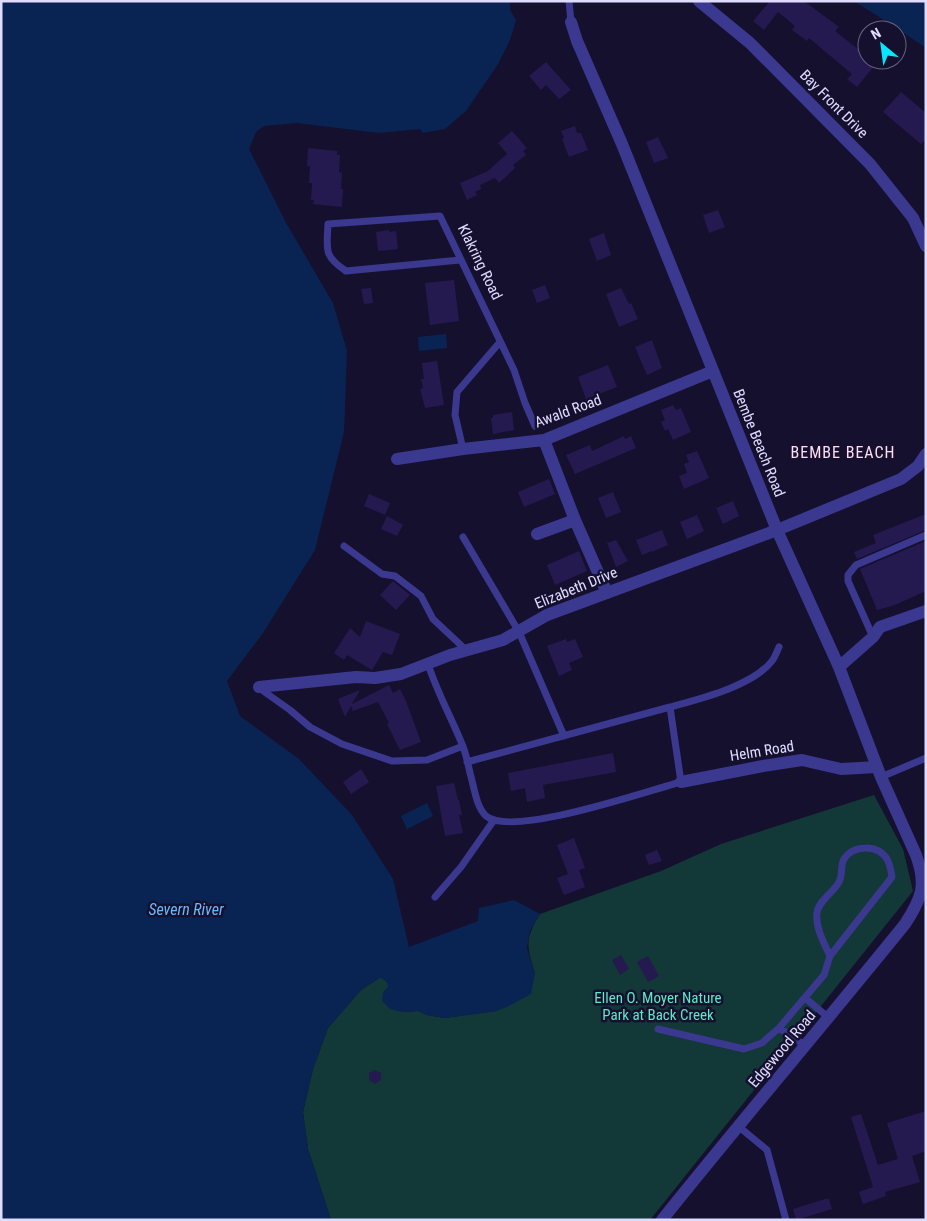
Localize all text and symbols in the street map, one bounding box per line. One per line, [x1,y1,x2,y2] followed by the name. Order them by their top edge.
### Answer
[857,20,907,70] north arrow
[868,25,883,43] text: N
[796,66,872,142] street label: Bay Front Drive
[454,221,506,303] street label: Klakring Road
[729,387,789,499] street label: Bembe Beach Road
[532,391,604,431] street label: Awald Road
[791,443,895,462] district label: BEMBE BEACH
[532,563,620,613] street label: Elizabeth Drive
[729,737,795,765] street label: Helm Road
[148,900,225,919] water label: Severn River
[594,989,722,1024] park label: Ellen O. Moyer Nature Park at Back Creek
[745,1007,819,1091] street label: Edgewood Road

